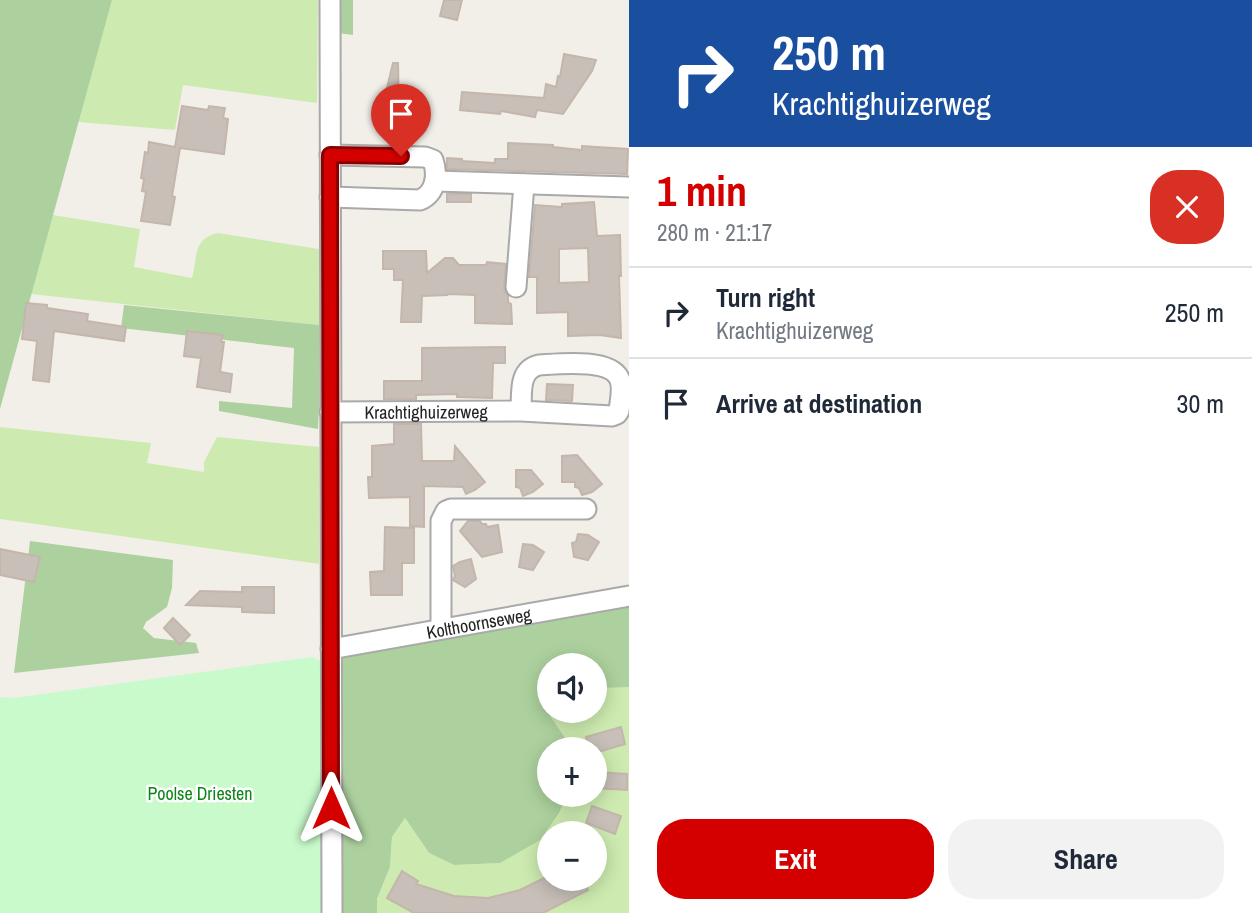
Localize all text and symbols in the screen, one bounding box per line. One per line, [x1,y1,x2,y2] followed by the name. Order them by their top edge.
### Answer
[772,19,886,85] text: 250 m
[657,28,748,119] icon: right
[772,82,991,125] text: Krachtighuizerweg
[371,84,431,156] pin
[382,95,420,133] icon: arrive
[657,163,747,219] text: 1 min
[1150,170,1224,244] button: close
[657,217,772,248] text: 280 m · 21:17
[716,280,815,315] text: Turn right
[657,294,695,332] icon: right
[1165,295,1224,330] text: 250 m
[716,315,873,346] text: Krachtighuizerweg
[657,385,695,423] icon: arrive
[716,386,922,421] text: Arrive at destination
[1177,386,1224,421] text: 30 m
[364,399,488,424] street label: Krachtighuizerweg
[424,601,534,644] street label: Kolthoornseweg
[537,653,607,891] map controls
[537,653,607,723] button: sound
[537,737,607,807] button: +
[294,771,368,845] position arrow
[147,781,253,806] park label: Poolse Driesten
[657,819,934,899] button: Exit
[948,819,1224,899] button: Share
[537,821,607,891] button: −

